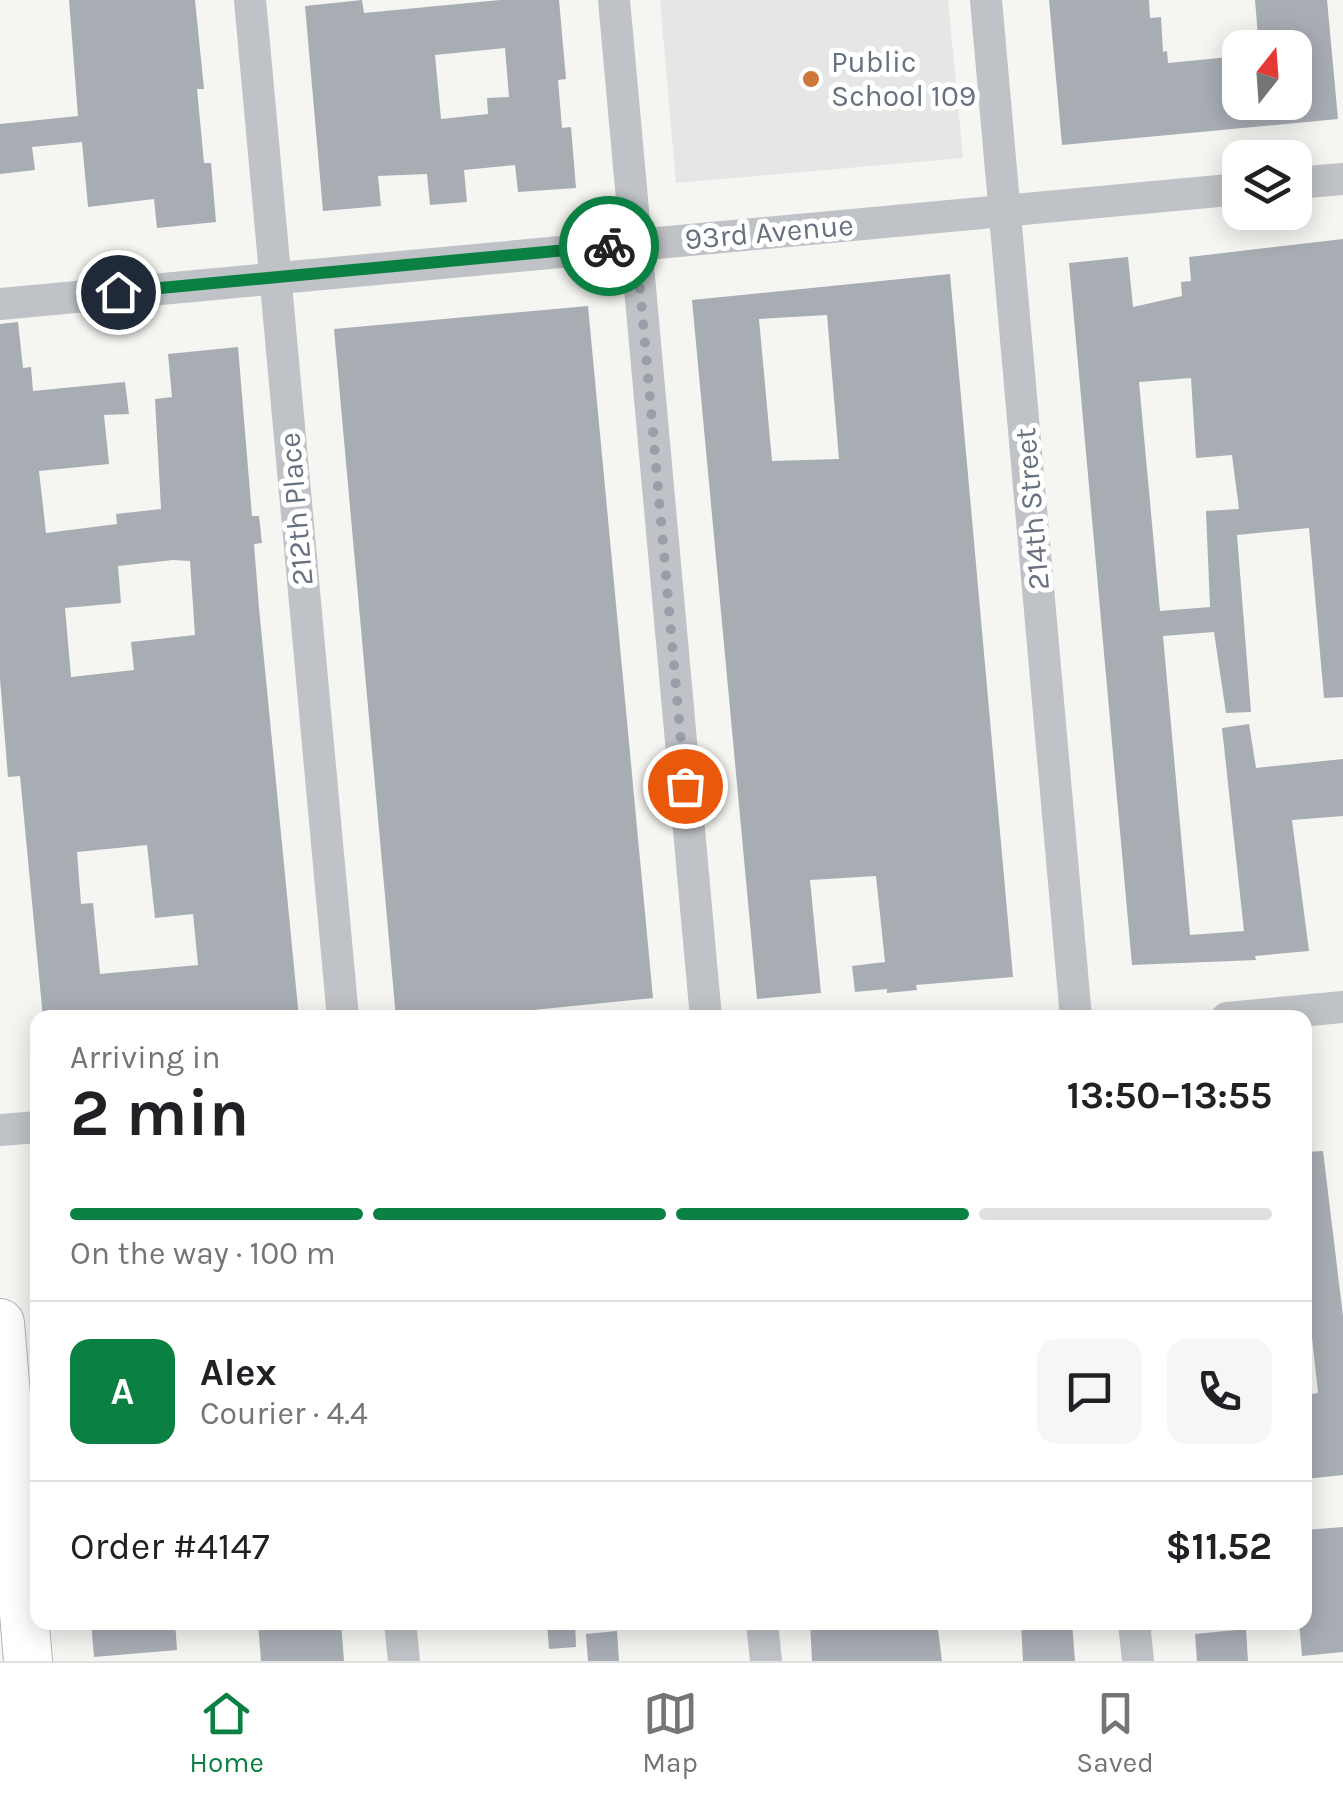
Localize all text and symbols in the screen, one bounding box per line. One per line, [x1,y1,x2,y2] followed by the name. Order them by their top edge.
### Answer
[1222,30,1312,120] north arrow
[1222,30,1312,230] map controls
[831,44,976,114] place label: Public School 109
[800,68,822,90] marker: Public School 109
[1222,140,1312,230] button: layers
[559,196,659,296] courier
[683,207,855,257] street label: 93rd Avenue
[582,219,637,274] icon: bike
[76,250,161,335] pin
[91,265,146,320] icon: home
[1007,426,1057,592] street label: 214th Street
[271,431,321,587] street label: 212th Place
[643,744,728,829] pin
[658,759,713,814] icon: bag
[70,1039,221,1076] text: Arriving in
[1067,1073,1272,1118] text: 13:50–13:55
[70,1075,249,1151] text: 2 min
[70,1235,336,1272] text: On the way · 100 m
[1037,1339,1142,1444] button: chat
[1167,1339,1272,1444] button: phone
[200,1350,277,1395] text: Alex
[111,1369,134,1414] text: A
[200,1395,368,1432] text: Courier · 4.4
[70,1524,270,1569] text: Order #4147
[1165,1524,1272,1569] text: $11.52
[189,1686,264,1779] tab: Home
[642,1686,698,1779] tab: Map
[1076,1686,1154,1779] tab: Saved

